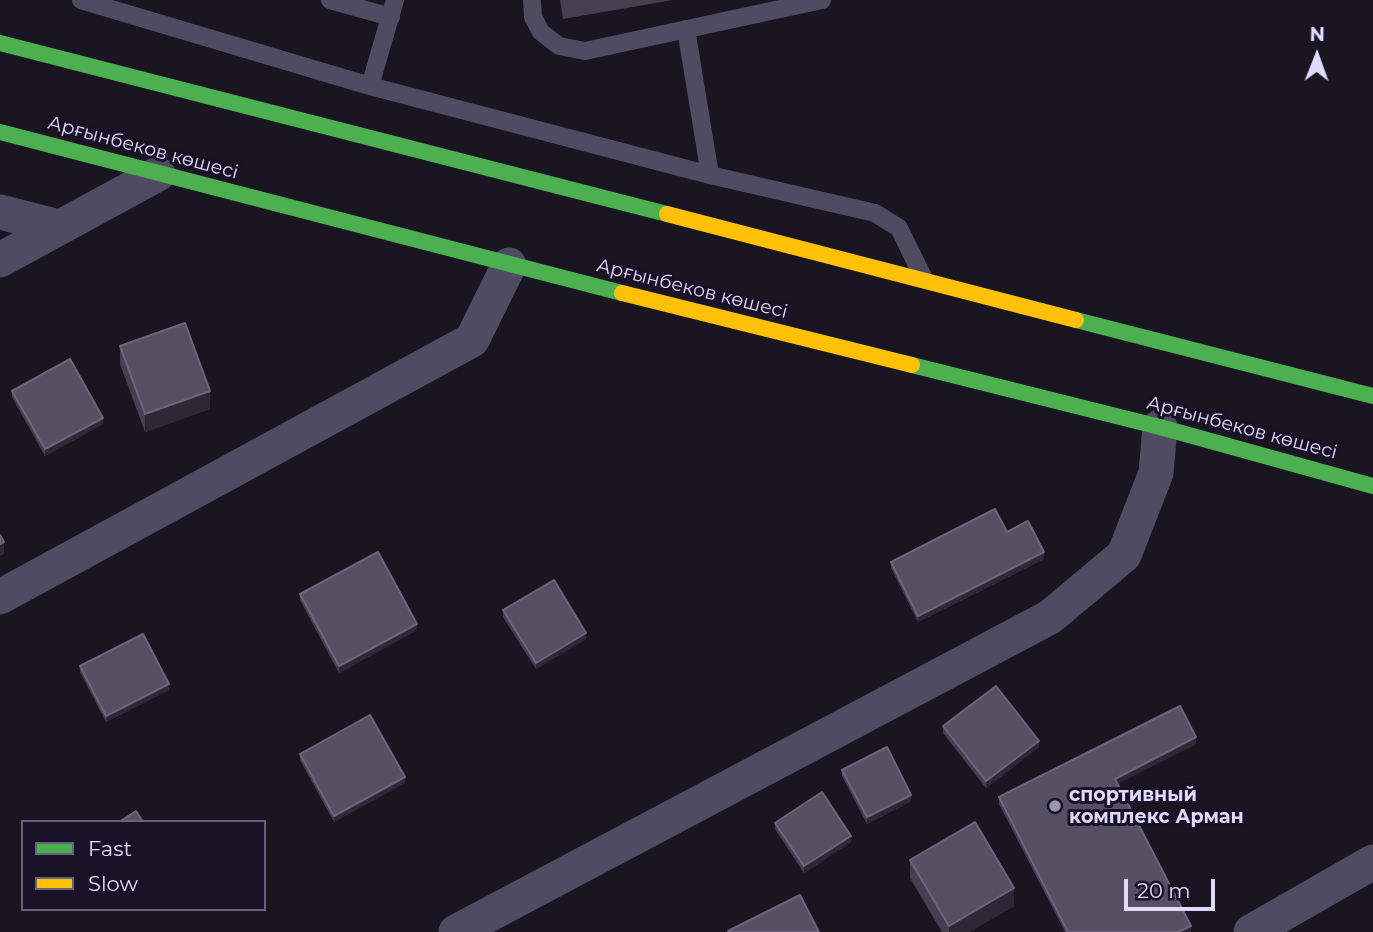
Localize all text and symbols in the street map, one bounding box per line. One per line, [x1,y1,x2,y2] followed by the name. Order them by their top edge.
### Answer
[1282,21,1352,91] north arrow
[1309,23,1325,46] text: N
[45,112,241,184] street label: Арғынбеков көшесі
[594,254,790,324] street label: Арғынбеков көшесі
[1144,392,1340,464] street label: Арғынбеков көшесі
[1069,784,1244,828] place label: спортивный комплекс Арман
[1047,798,1063,814] marker: спортивный комплекс Арман
[21,820,266,911] legend
[88,836,132,861] text: Fast
[1128,866,1219,910] scale bar
[88,871,138,896] text: Slow
[1137,878,1191,903] text: 20 m

